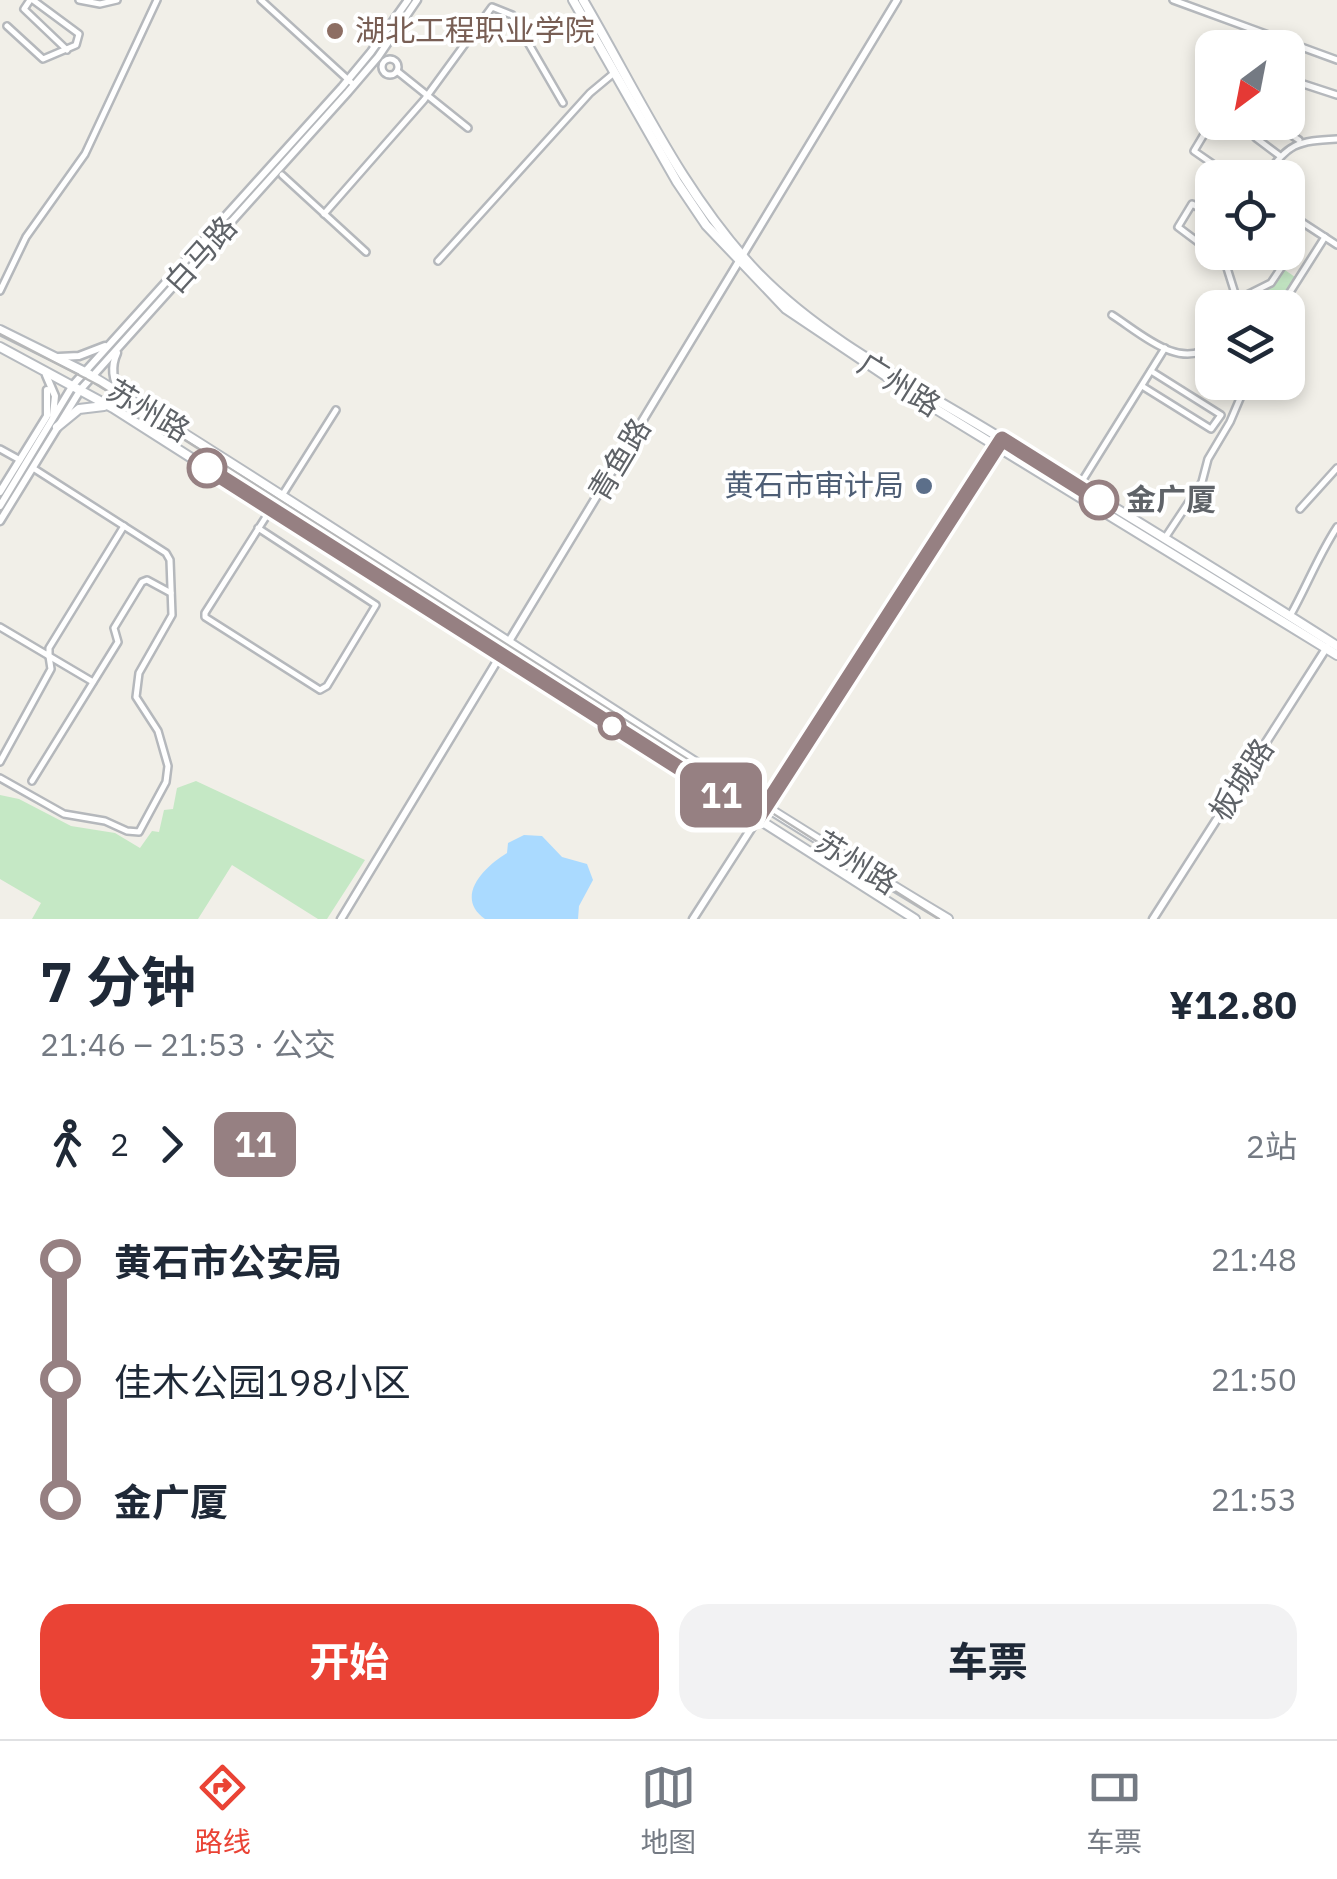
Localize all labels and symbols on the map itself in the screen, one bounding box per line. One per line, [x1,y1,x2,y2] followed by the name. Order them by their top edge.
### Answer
[355,10,595,49] place label: 湖北工程职业学院
[324,20,346,42] marker: 湖北工程职业学院
[1195,30,1305,140] north arrow
[155,208,244,300] street label: 白马路
[851,343,948,424] street label: 广州路
[100,370,197,450] street label: 苏州路
[579,411,659,508] street label: 青鱼路
[188,449,226,487] unlabelled marker
[724,465,904,504] place label: 黄石市审计局
[913,475,935,497] marker: 黄石市审计局
[1126,479,1216,518] place label: 金广厦
[1080,481,1118,519] marker: 金广厦
[599,713,625,739] unlabelled marker
[1200,731,1282,828] street label: 板城路
[676,762,766,828] line badge: 11
[808,821,905,902] street label: 苏州路

